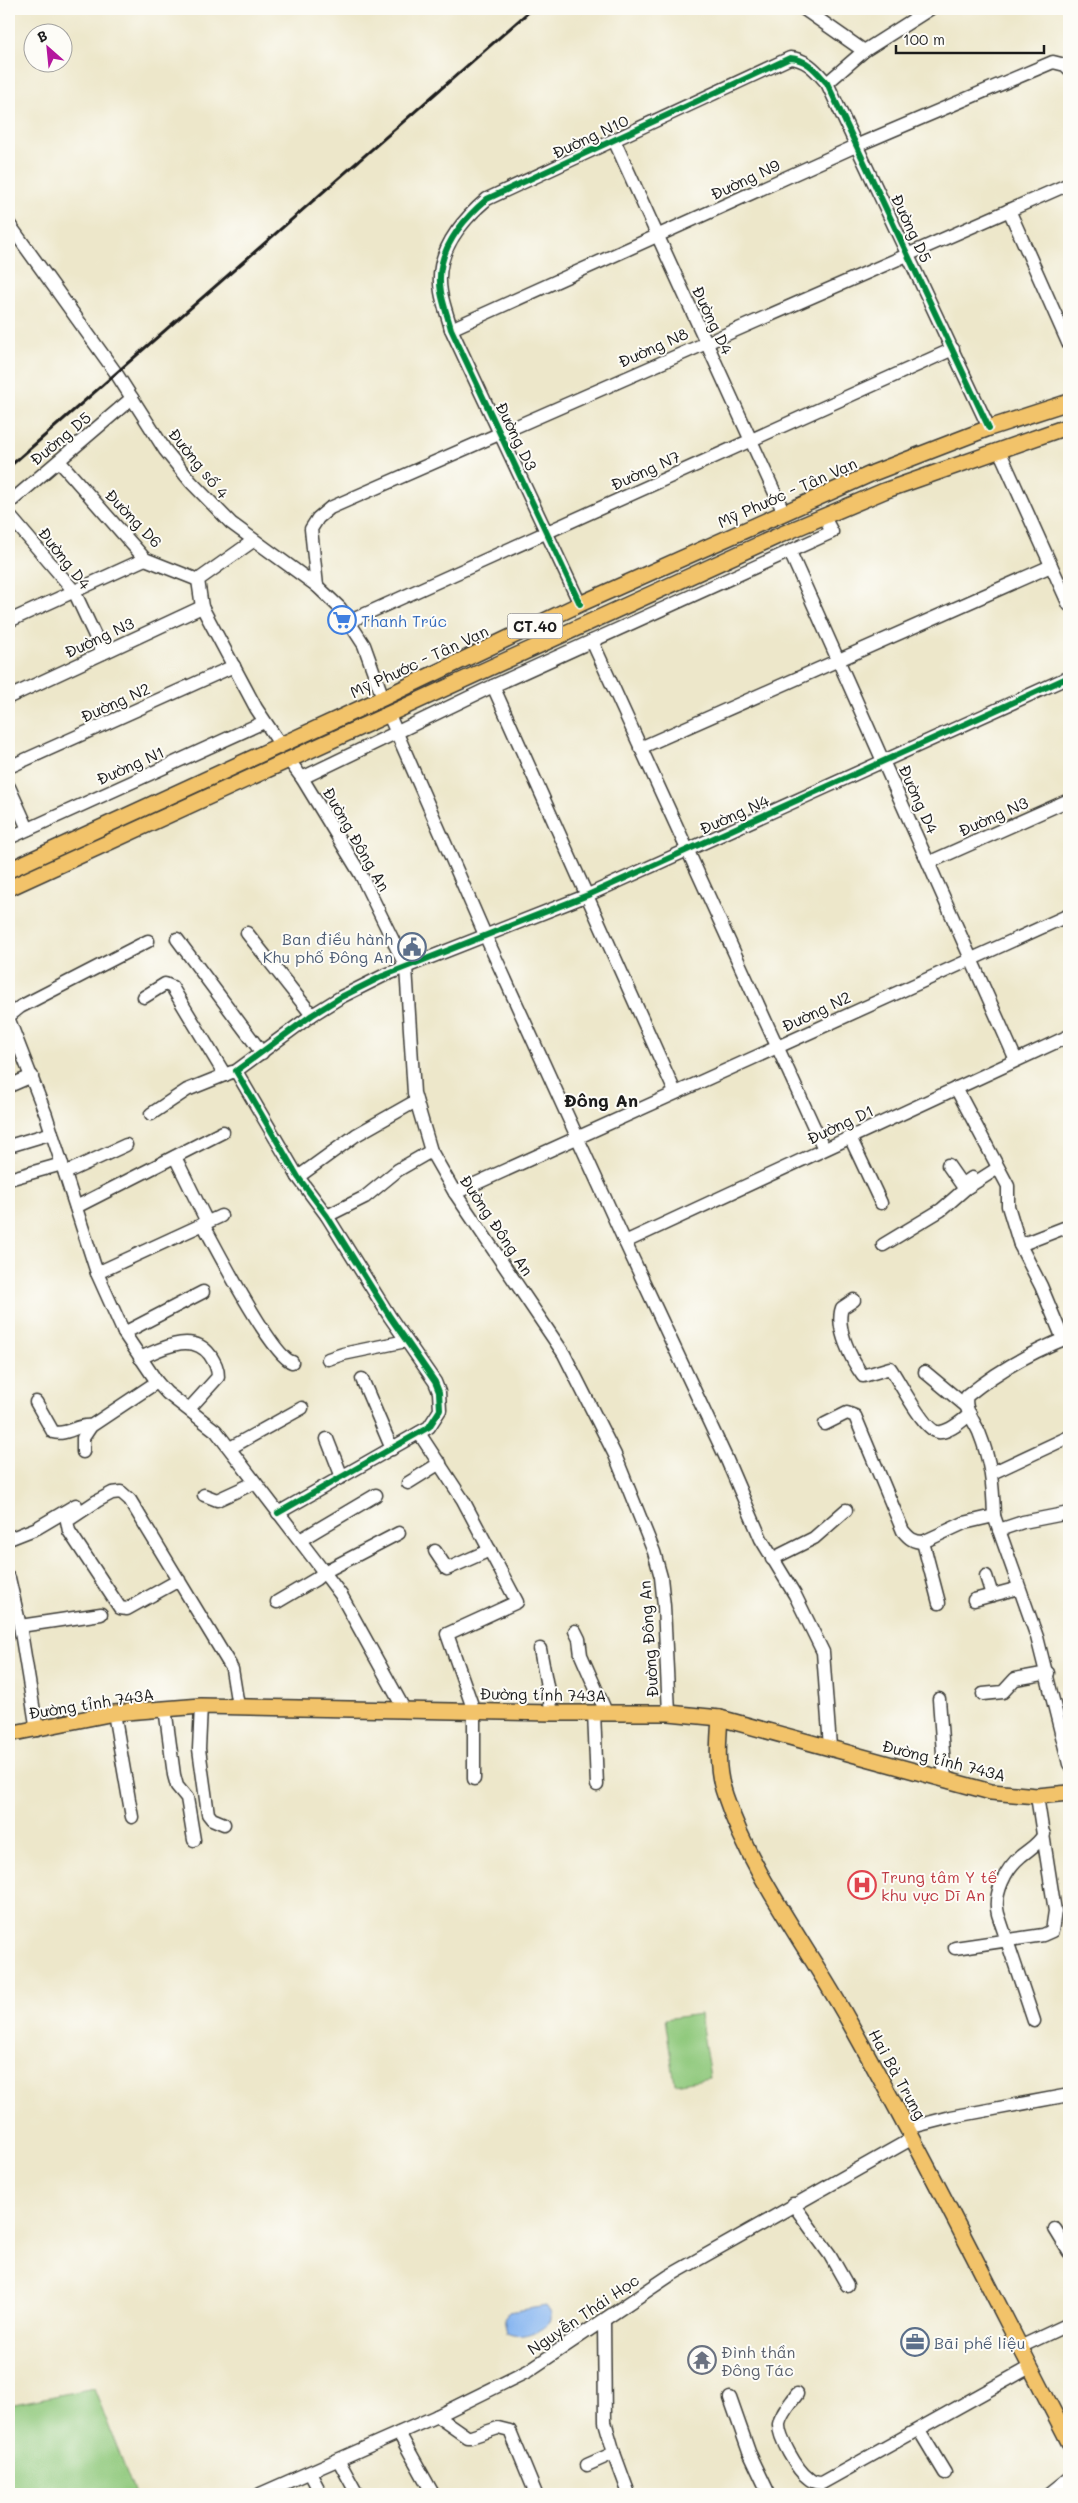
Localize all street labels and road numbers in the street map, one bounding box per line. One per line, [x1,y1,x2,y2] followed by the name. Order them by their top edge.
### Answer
[548,109,632,163] street label: Đường N10
[707,154,783,204] street label: Đường N9
[887,190,937,266] street label: Đường D5
[688,282,738,358] street label: Đường D4
[615,322,692,372] street label: Đường N8
[491,398,543,474] street label: Đường D3
[25,406,95,470] street label: Đường D5
[164,423,234,503] street label: Đường số 4
[607,445,683,495] street label: Đường N7
[714,452,860,532] street label: Mỹ Phước - Tân Vạn
[101,484,167,552] street label: Đường D6
[34,523,96,594] street label: Đường D4
[61,612,137,662] street label: Đường N3
[508,614,562,638] road number: CT.40
[346,620,492,702] street label: Mỹ Phước - Tân Vạn
[77,677,153,727] street label: Đường N2
[93,741,167,789] street label: Đường N1
[894,761,944,837] street label: Đường D4
[319,783,395,895] street label: Đường Đông An
[696,789,773,839] street label: Đường N4
[955,791,1031,841] street label: Đường N3
[778,986,854,1036] street label: Đường N2
[803,1099,877,1149] street label: Đường D1
[456,1171,538,1279] street label: Đường Đông An
[633,1580,663,1698] street label: Đường Đông An
[479,1682,607,1706] street label: Đường tỉnh 743A
[27,1683,155,1723] street label: Đường tỉnh 743A
[880,1734,1008,1786] street label: Đường tỉnh 743A
[865,2025,931,2123] street label: Hai Bà Trưng
[523,2269,643,2359] street label: Nguyễn Thái Học

